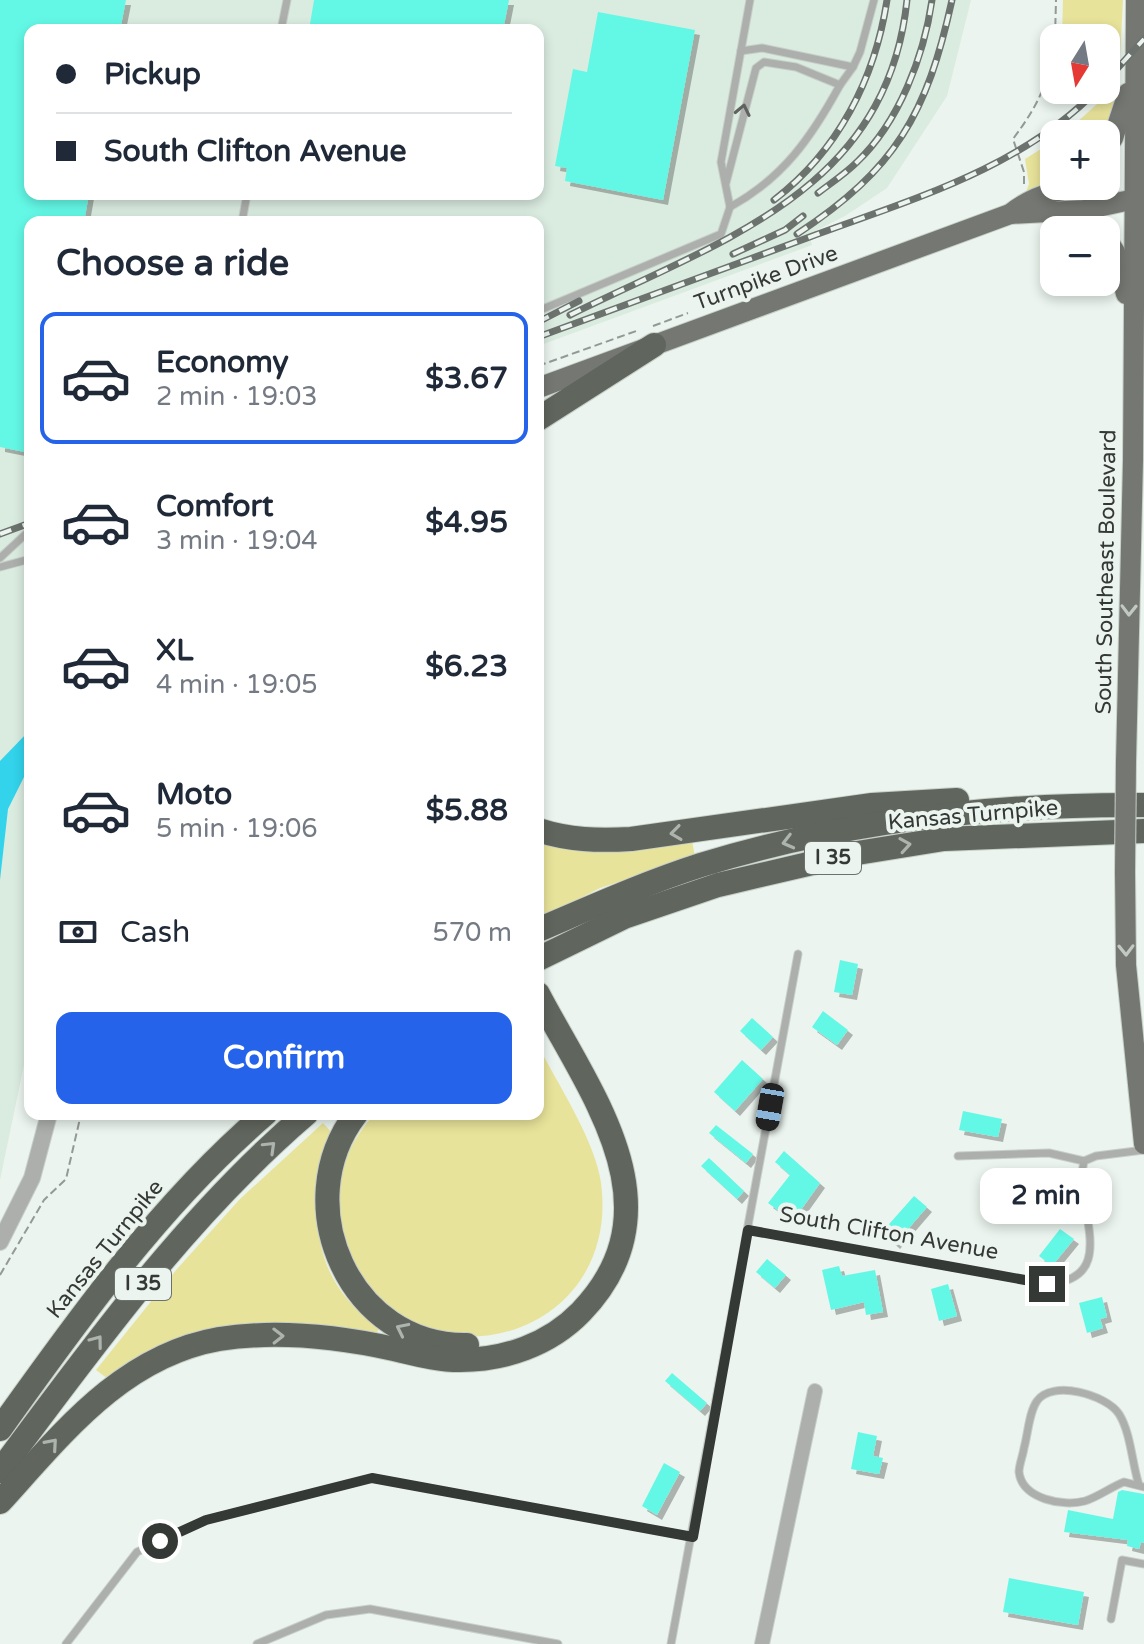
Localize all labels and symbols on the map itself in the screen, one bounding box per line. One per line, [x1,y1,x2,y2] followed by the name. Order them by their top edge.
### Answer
[1040,24,1120,104] north arrow
[734,103,751,117] one-way arrow
[691,240,841,316] street label: Turnpike Drive
[1091,429,1121,715] street label: South Southeast Boulevard
[1121,604,1138,617] one-way arrow
[887,795,1059,835] street label: Kansas Turnpike
[669,824,682,841] one-way arrow
[782,833,796,850] one-way arrow
[898,838,911,855] one-way arrow
[805,842,861,874] road number: I 35
[1117,944,1135,957] one-way arrow
[754,1081,786,1133] car
[261,1142,275,1156] one-way arrow
[981,1168,1113,1224] callout: 2 min
[41,1175,169,1323] street label: Kansas Turnpike
[778,1201,1000,1265] street label: South Clifton Avenue
[1029,1266,1065,1302] route end
[115,1268,171,1300] road number: I 35
[396,1323,411,1339] one-way arrow
[272,1327,285,1345] one-way arrow
[88,1335,102,1350] one-way arrow
[42,1438,57,1453] one-way arrow
[142,1523,178,1559] route start

